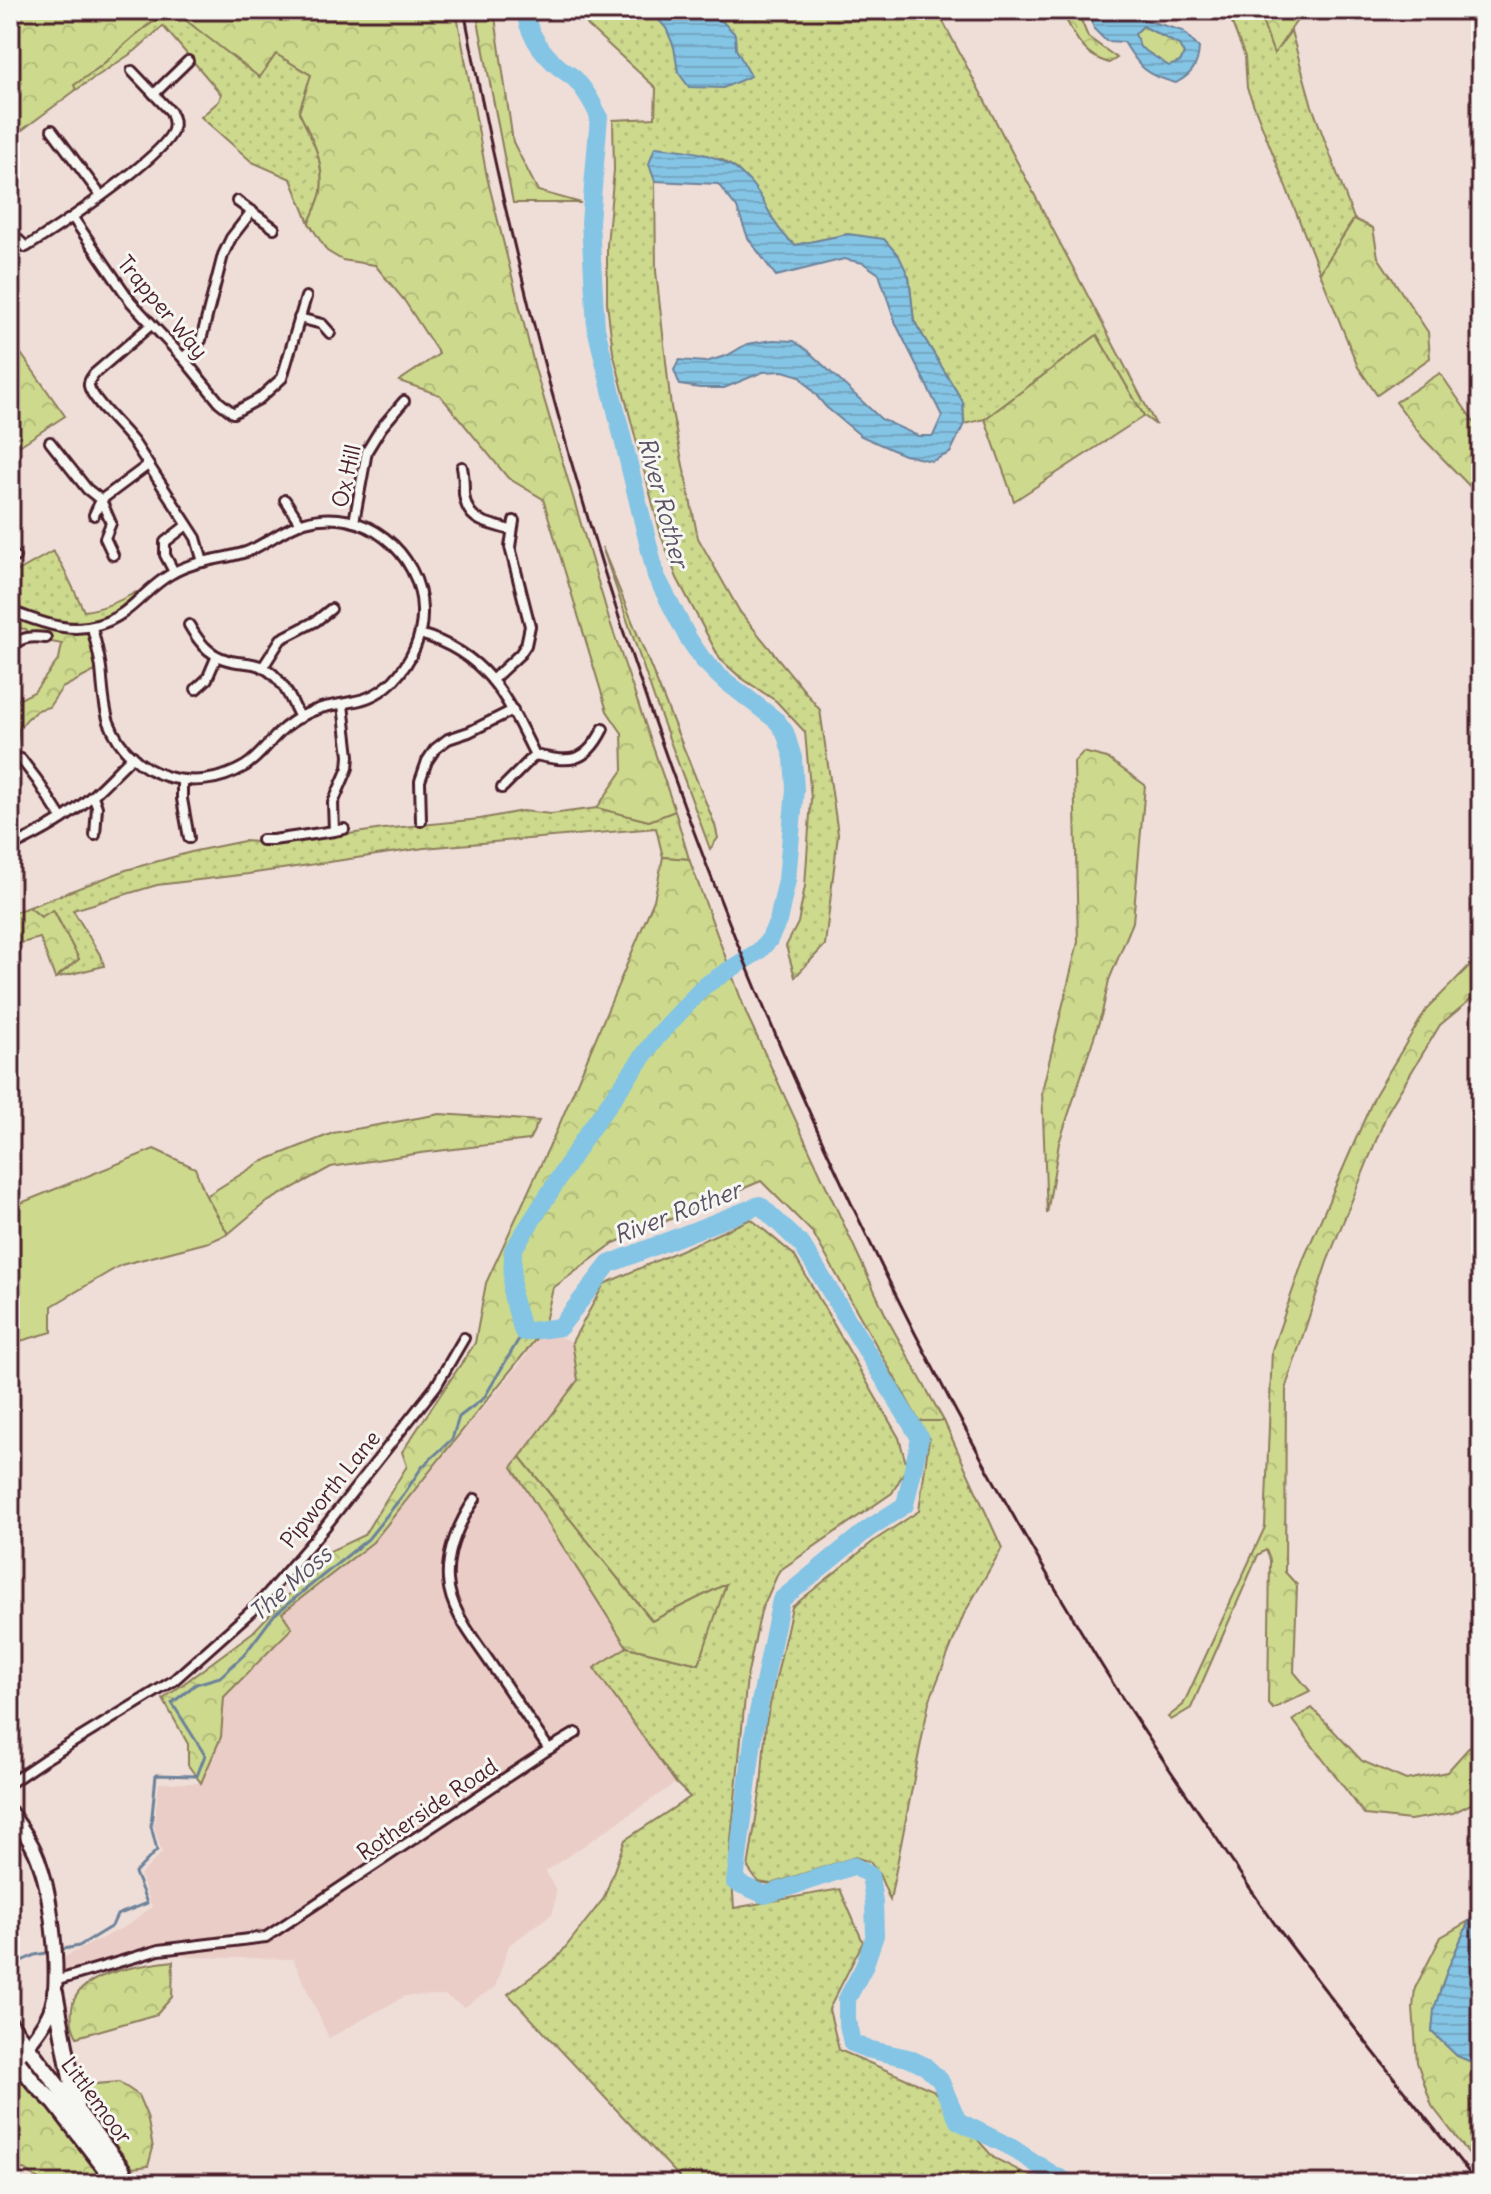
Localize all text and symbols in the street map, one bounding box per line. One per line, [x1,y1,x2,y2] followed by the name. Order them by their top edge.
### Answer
[112,249,214,365] street label: Trapper Way
[632,434,697,574] water label: River Rother
[325,442,367,510] street label: Ox Hill
[609,1173,748,1250] water label: River Rother
[274,1424,386,1554] street label: Pipworth Lane
[243,1538,338,1627] water label: The Moss
[351,1752,503,1866] street label: Rotherside Road
[55,2051,139,2149] street label: Littlemoor

